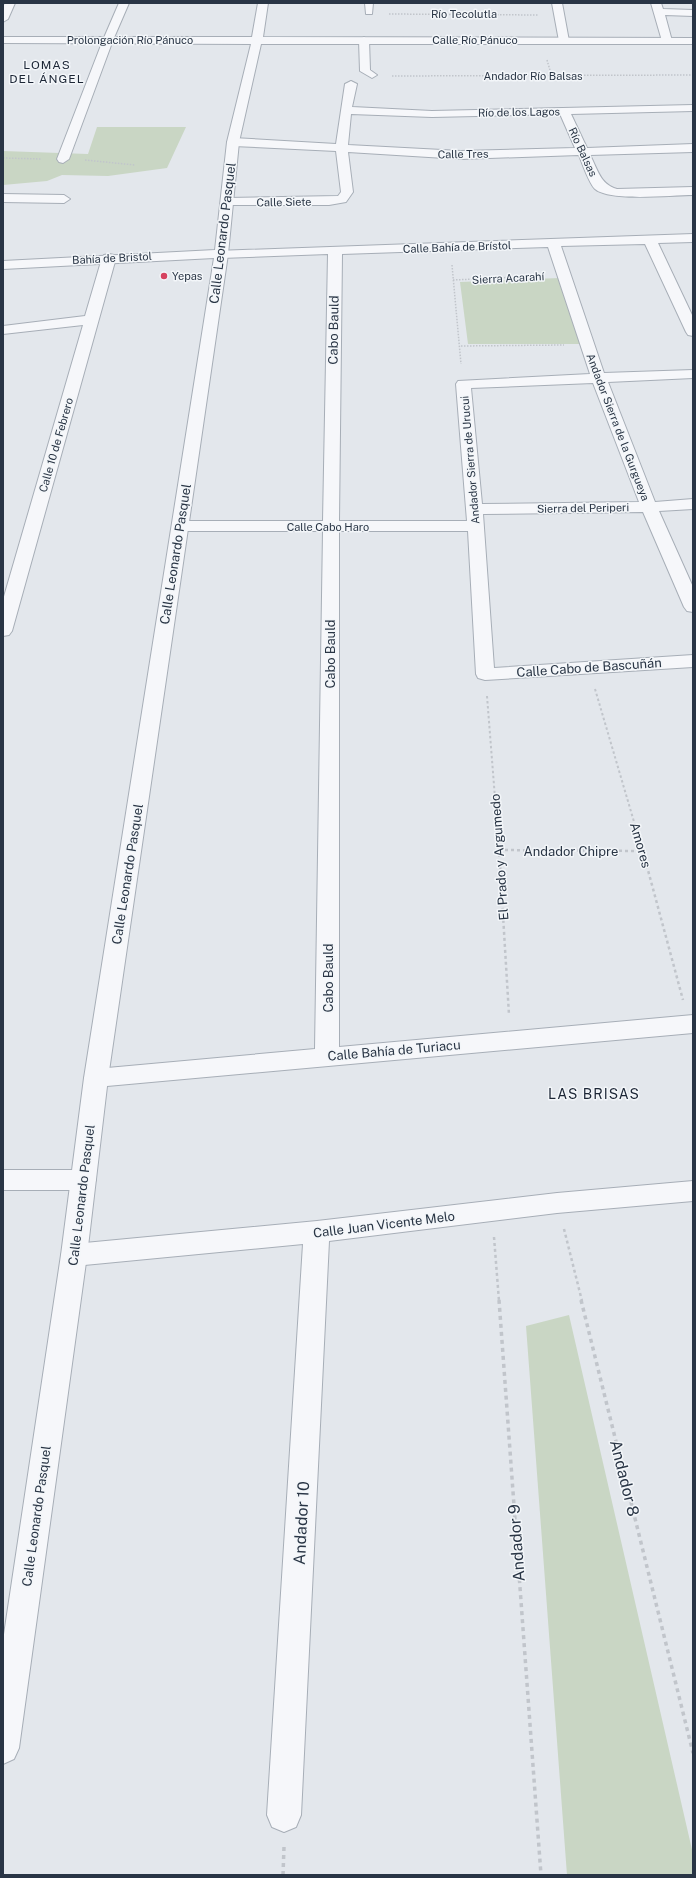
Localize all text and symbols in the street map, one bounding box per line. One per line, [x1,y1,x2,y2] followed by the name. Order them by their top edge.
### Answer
[431,8,497,20] street label: Río Tecolutla
[67,34,193,46] street label: Prolongación Río Pánuco
[432,34,518,46] street label: Calle Río Pánuco
[9,58,85,86] district label: LOMAS DEL ÁNGEL
[483,70,583,82] street label: Andador Río Balsas
[478,105,561,119] street label: Río de los Lagos
[566,126,600,179] street label: Río Balsas
[438,148,489,160] street label: Calle Tres
[206,162,239,304] street label: Calle Leonardo Pasquel
[256,196,312,208] street label: Calle Siete
[403,239,511,255] street label: Calle Bahía de Brístol
[72,250,152,266] street label: Bahía de Bristol
[172,270,203,282] place label: Yepas
[472,270,545,286] street label: Sierra Acarahí
[159,271,169,281] marker: Yepas
[325,295,342,365] street label: Cabo Bauld
[584,352,652,502] street label: Andador Sierra de la Gurgueya
[458,395,482,525] street label: Andador Sierra de Urucui
[37,396,75,494] street label: Calle 10 de Febrero
[157,483,194,625] street label: Calle Leonardo Pasquel
[537,501,629,515] street label: Sierra del Periperi
[287,521,369,533] street label: Calle Cabo Haro
[323,619,338,689] street label: Cabo Bauld
[516,655,662,680] street label: Calle Cabo de Bascuñán
[488,793,511,921] street label: El Prado y Argumedo
[109,803,146,945] street label: Calle Leonardo Pasquel
[627,821,654,870] street label: Amores
[524,844,618,859] street label: Andador Chipre
[321,943,336,1013] street label: Cabo Bauld
[327,1037,461,1064] street label: Calle Bahía de Turiacu
[548,1086,640,1102] district label: LAS BRISAS
[65,1124,98,1266] street label: Calle Leonardo Pasquel
[312,1208,456,1241] street label: Calle Juan Vicente Melo
[606,1438,643,1518] street label: Andador 8
[19,1445,54,1587] street label: Calle Leonardo Pasquel
[290,1480,313,1565] street label: Andador 10
[504,1504,529,1582] street label: Andador 9

